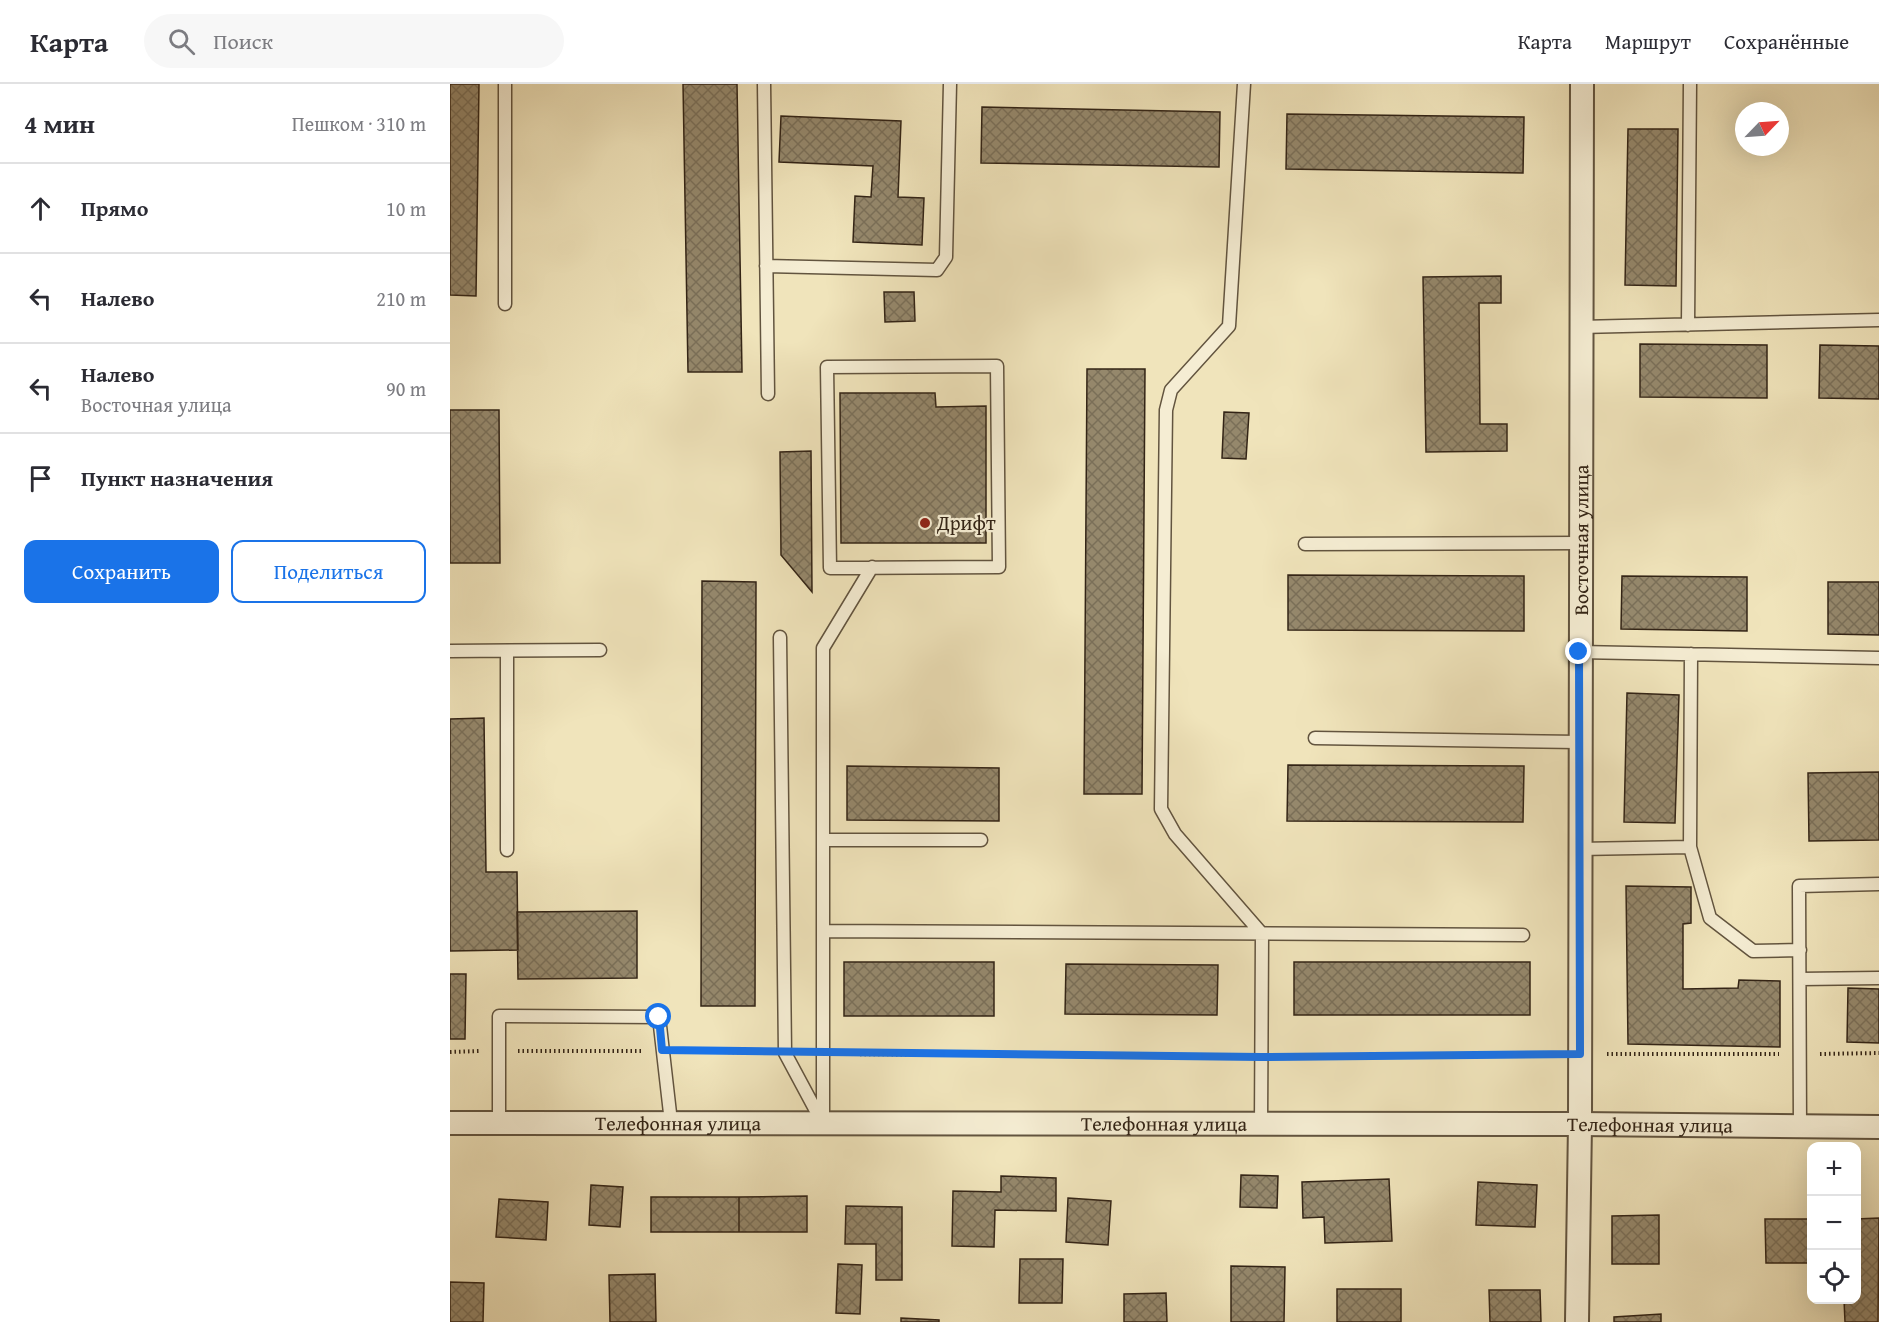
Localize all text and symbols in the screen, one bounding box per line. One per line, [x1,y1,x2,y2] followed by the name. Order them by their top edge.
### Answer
[144,14,564,68] search box
[30,21,108,62] text: Карта
[165,25,198,58] icon: search
[213,25,273,57] text: Поиск
[1518,26,1572,57] text: Карта
[1605,26,1691,57] text: Маршрут
[1724,26,1849,57] text: Сохранённые
[1735,102,1789,156] north arrow
[24,104,95,143] text: 4 мин
[292,109,426,138] text: Пешком · 310 m
[24,192,57,225] icon: ahead
[81,192,148,224] text: Прямо
[386,194,426,223] text: 10 m
[24,282,57,315] icon: left
[81,282,154,314] text: Налево
[376,284,426,313] text: 210 m
[81,358,154,390] text: Налево
[24,372,57,405] icon: left
[386,374,426,403] text: 90 m
[81,390,232,419] text: Восточная улица
[24,462,57,495] icon: arrive
[81,462,273,494] text: Пункт назначения
[1566,464,1595,615] street label: Восточная улица
[936,508,996,537] place label: Дрифт
[918,516,932,530] marker: Дрифт
[24,540,219,603] button: Сохранить
[231,540,426,603] button: Поделиться
[1565,638,1591,664] route end
[645,1003,671,1029] route start
[595,1108,761,1137] street label: Телефонная улица
[1081,1109,1247,1138] street label: Телефонная улица
[1567,1109,1734,1140] street label: Телефонная улица
[1807,1142,1861,1304] map controls
[1807,1142,1861,1196] button: +
[1807,1196,1861,1250] button: −
[1807,1250,1861,1304] button: locate

